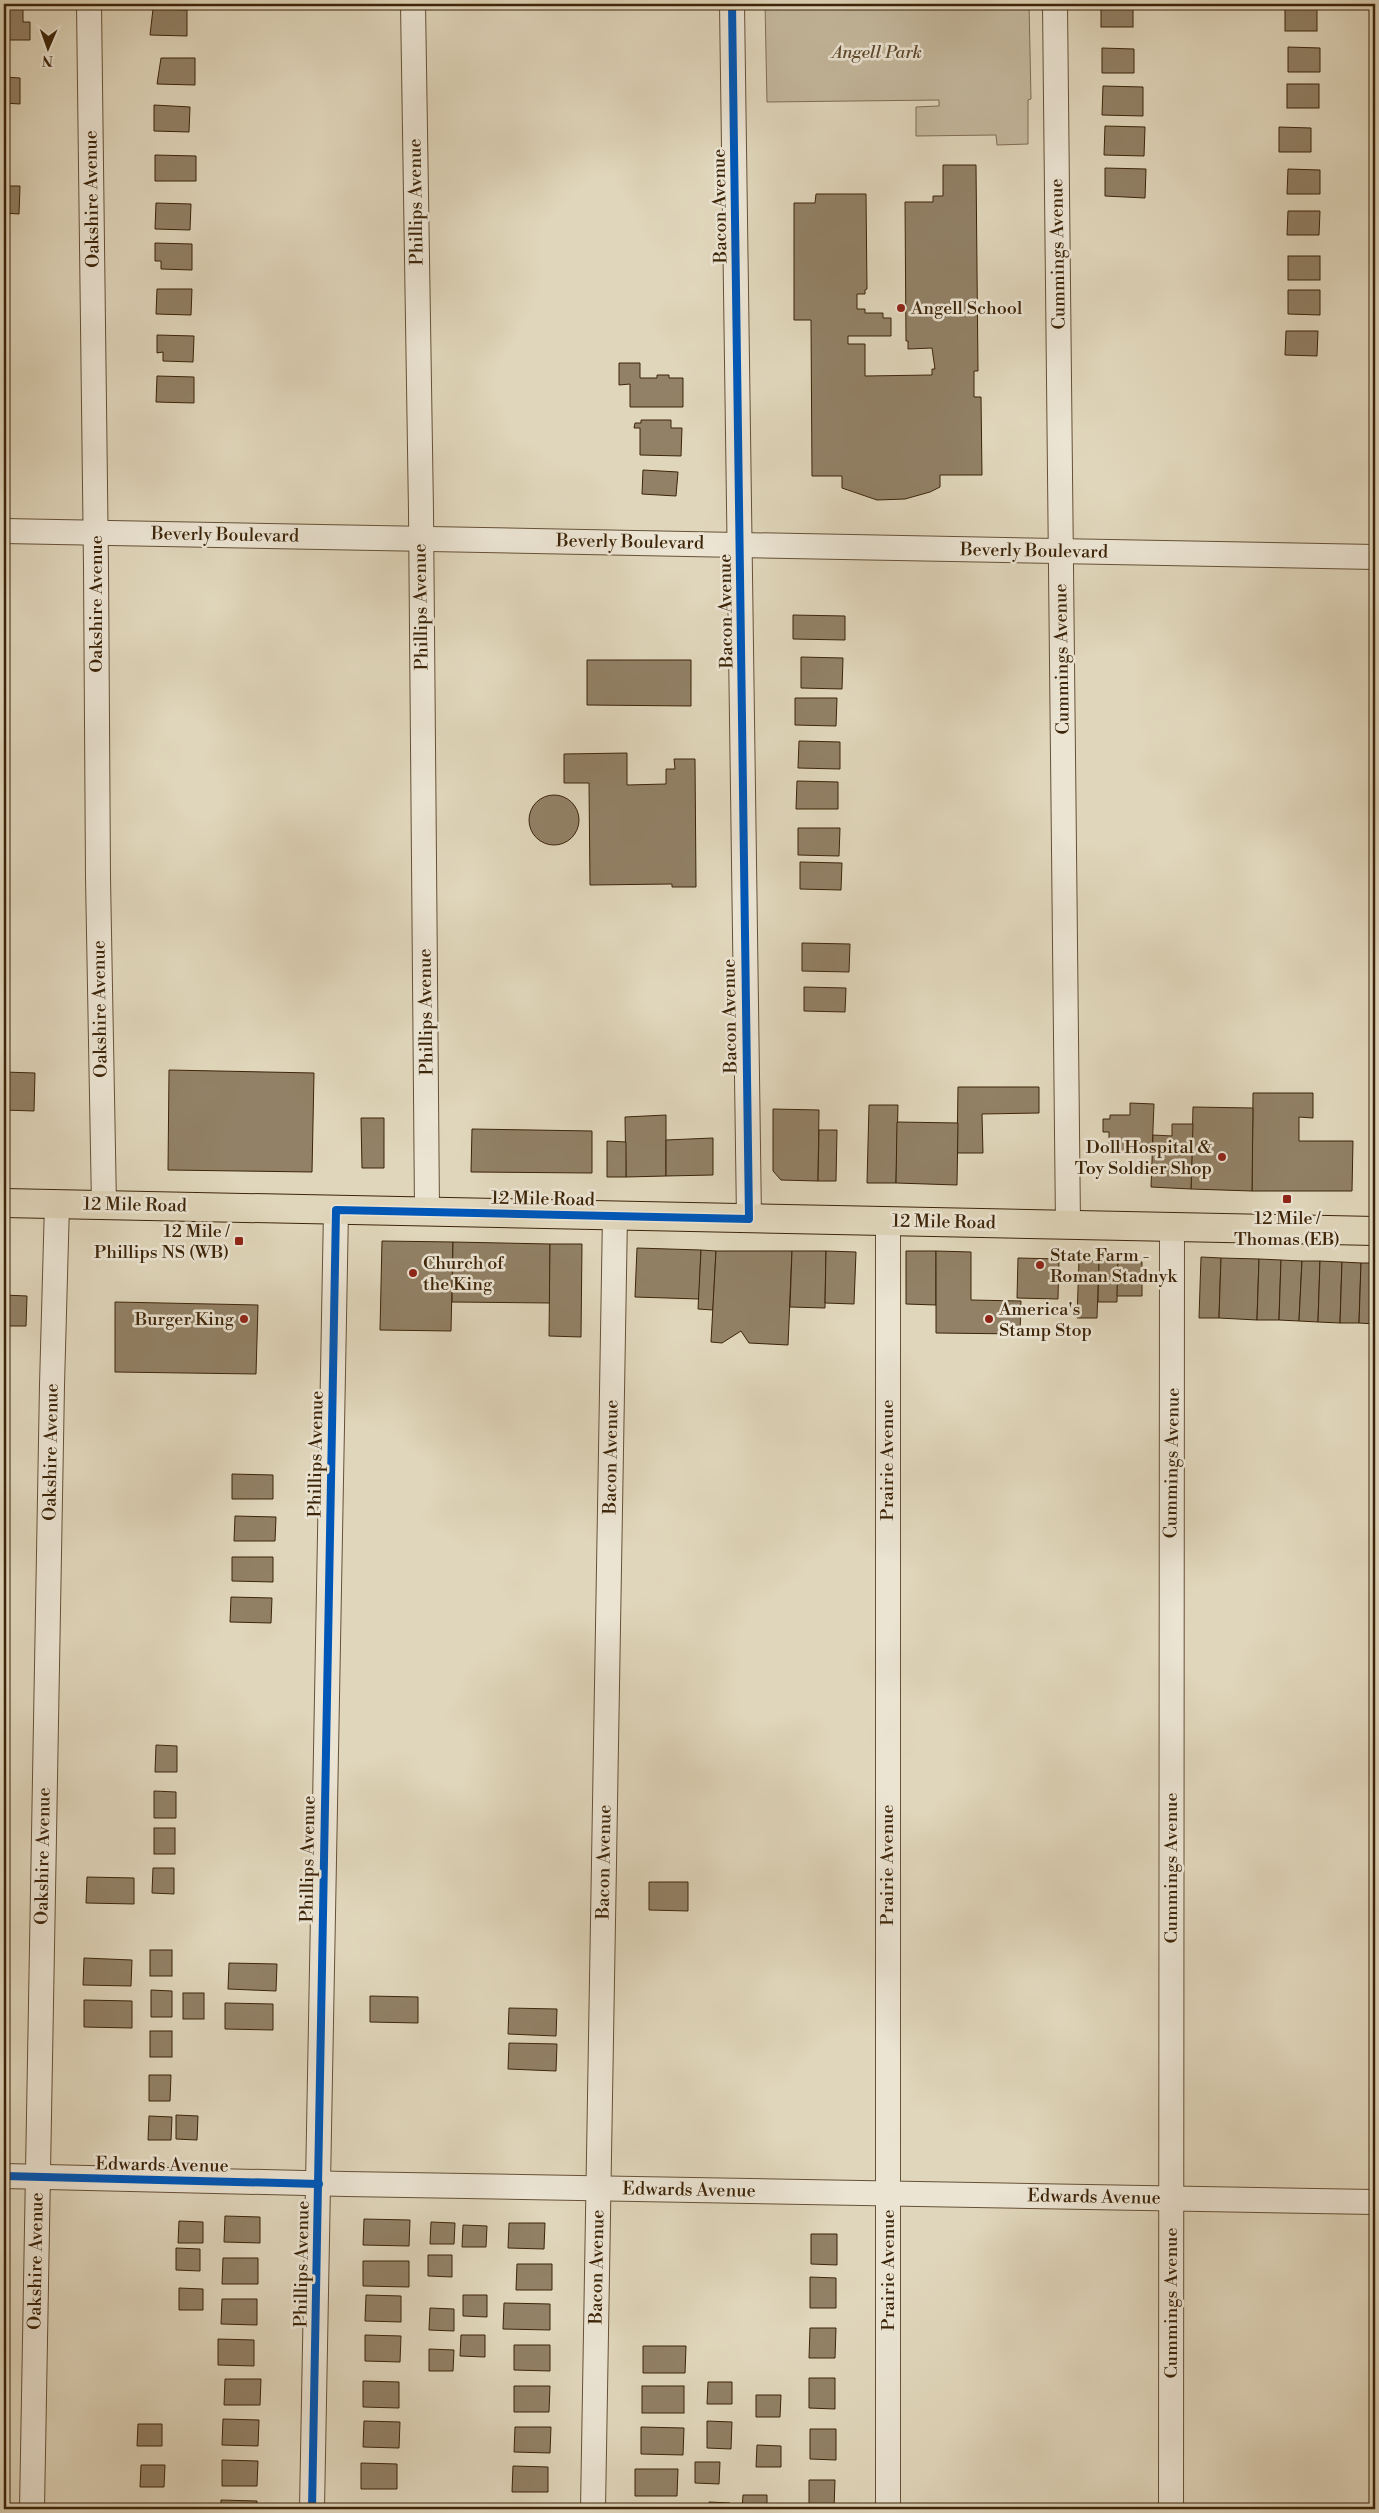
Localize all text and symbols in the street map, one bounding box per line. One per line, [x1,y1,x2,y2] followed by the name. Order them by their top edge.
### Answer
[22,22,72,72] north arrow
[830,41,922,64] park label: Angell Park
[42,51,53,69] text: N
[79,130,105,268] street label: Oakshire Avenue
[403,138,429,266] street label: Phillips Avenue
[708,148,733,265] street label: Bacon Avenue
[1045,178,1071,330] street label: Cummings Avenue
[910,297,1023,320] place label: Angell School
[895,302,907,314] marker: Angell School
[150,522,300,548] street label: Beverly Boulevard
[555,529,705,555] street label: Beverly Boulevard
[85,535,108,673] street label: Oakshire Avenue
[959,538,1109,564] street label: Beverly Boulevard
[408,543,434,671] street label: Phillips Avenue
[714,553,739,670] street label: Bacon Avenue
[1049,583,1075,735] street label: Cummings Avenue
[87,940,113,1078] street label: Oakshire Avenue
[413,948,439,1076] street label: Phillips Avenue
[718,958,743,1075] street label: Bacon Avenue
[1075,1136,1213,1180] place label: Doll Hospital & Toy Soldier Shop
[1216,1151,1228,1163] marker: Doll Hospital & Toy Soldier Shop
[491,1187,596,1211] street label: 12 Mile Road
[83,1193,188,1217] street label: 12 Mile Road
[1281,1193,1293,1205] marker: 12 Mile / Thomas (EB)
[1234,1207,1340,1251] place label: 12 Mile / Thomas (EB)
[892,1210,997,1234] street label: 12 Mile Road
[94,1220,231,1264] place label: 12 Mile / Phillips NS (WB)
[233,1235,245,1247] marker: 12 Mile / Phillips NS (WB)
[1050,1244,1178,1288] place label: State Farm - Roman Stadnyk
[423,1252,505,1296] place label: Church of the King
[1034,1259,1046,1271] marker: State Farm - Roman Stadnyk
[407,1267,419,1279] marker: Church of the King
[998,1298,1092,1342] place label: America's Stamp Stop
[134,1308,235,1331] place label: Burger King
[238,1313,250,1325] marker: Burger King
[983,1313,995,1325] marker: America's Stamp Stop
[38,1383,64,1521] street label: Oakshire Avenue
[1159,1387,1185,1539] street label: Cummings Avenue
[303,1390,329,1518] street label: Phillips Avenue
[598,1399,623,1516] street label: Bacon Avenue
[876,1399,899,1521] street label: Prairie Avenue
[30,1787,56,1925] street label: Oakshire Avenue
[1160,1792,1183,1944] street label: Cummings Avenue
[295,1795,321,1923] street label: Phillips Avenue
[591,1804,616,1921] street label: Bacon Avenue
[876,1804,899,1926] street label: Prairie Avenue
[95,2152,229,2178] street label: Edwards Avenue
[622,2177,756,2203] street label: Edwards Avenue
[1027,2184,1161,2210] street label: Edwards Avenue
[23,2192,49,2330] street label: Oakshire Avenue
[289,2200,315,2328] street label: Phillips Avenue
[584,2209,609,2326] street label: Bacon Avenue
[877,2209,900,2331] street label: Prairie Avenue
[1160,2227,1183,2379] street label: Cummings Avenue

